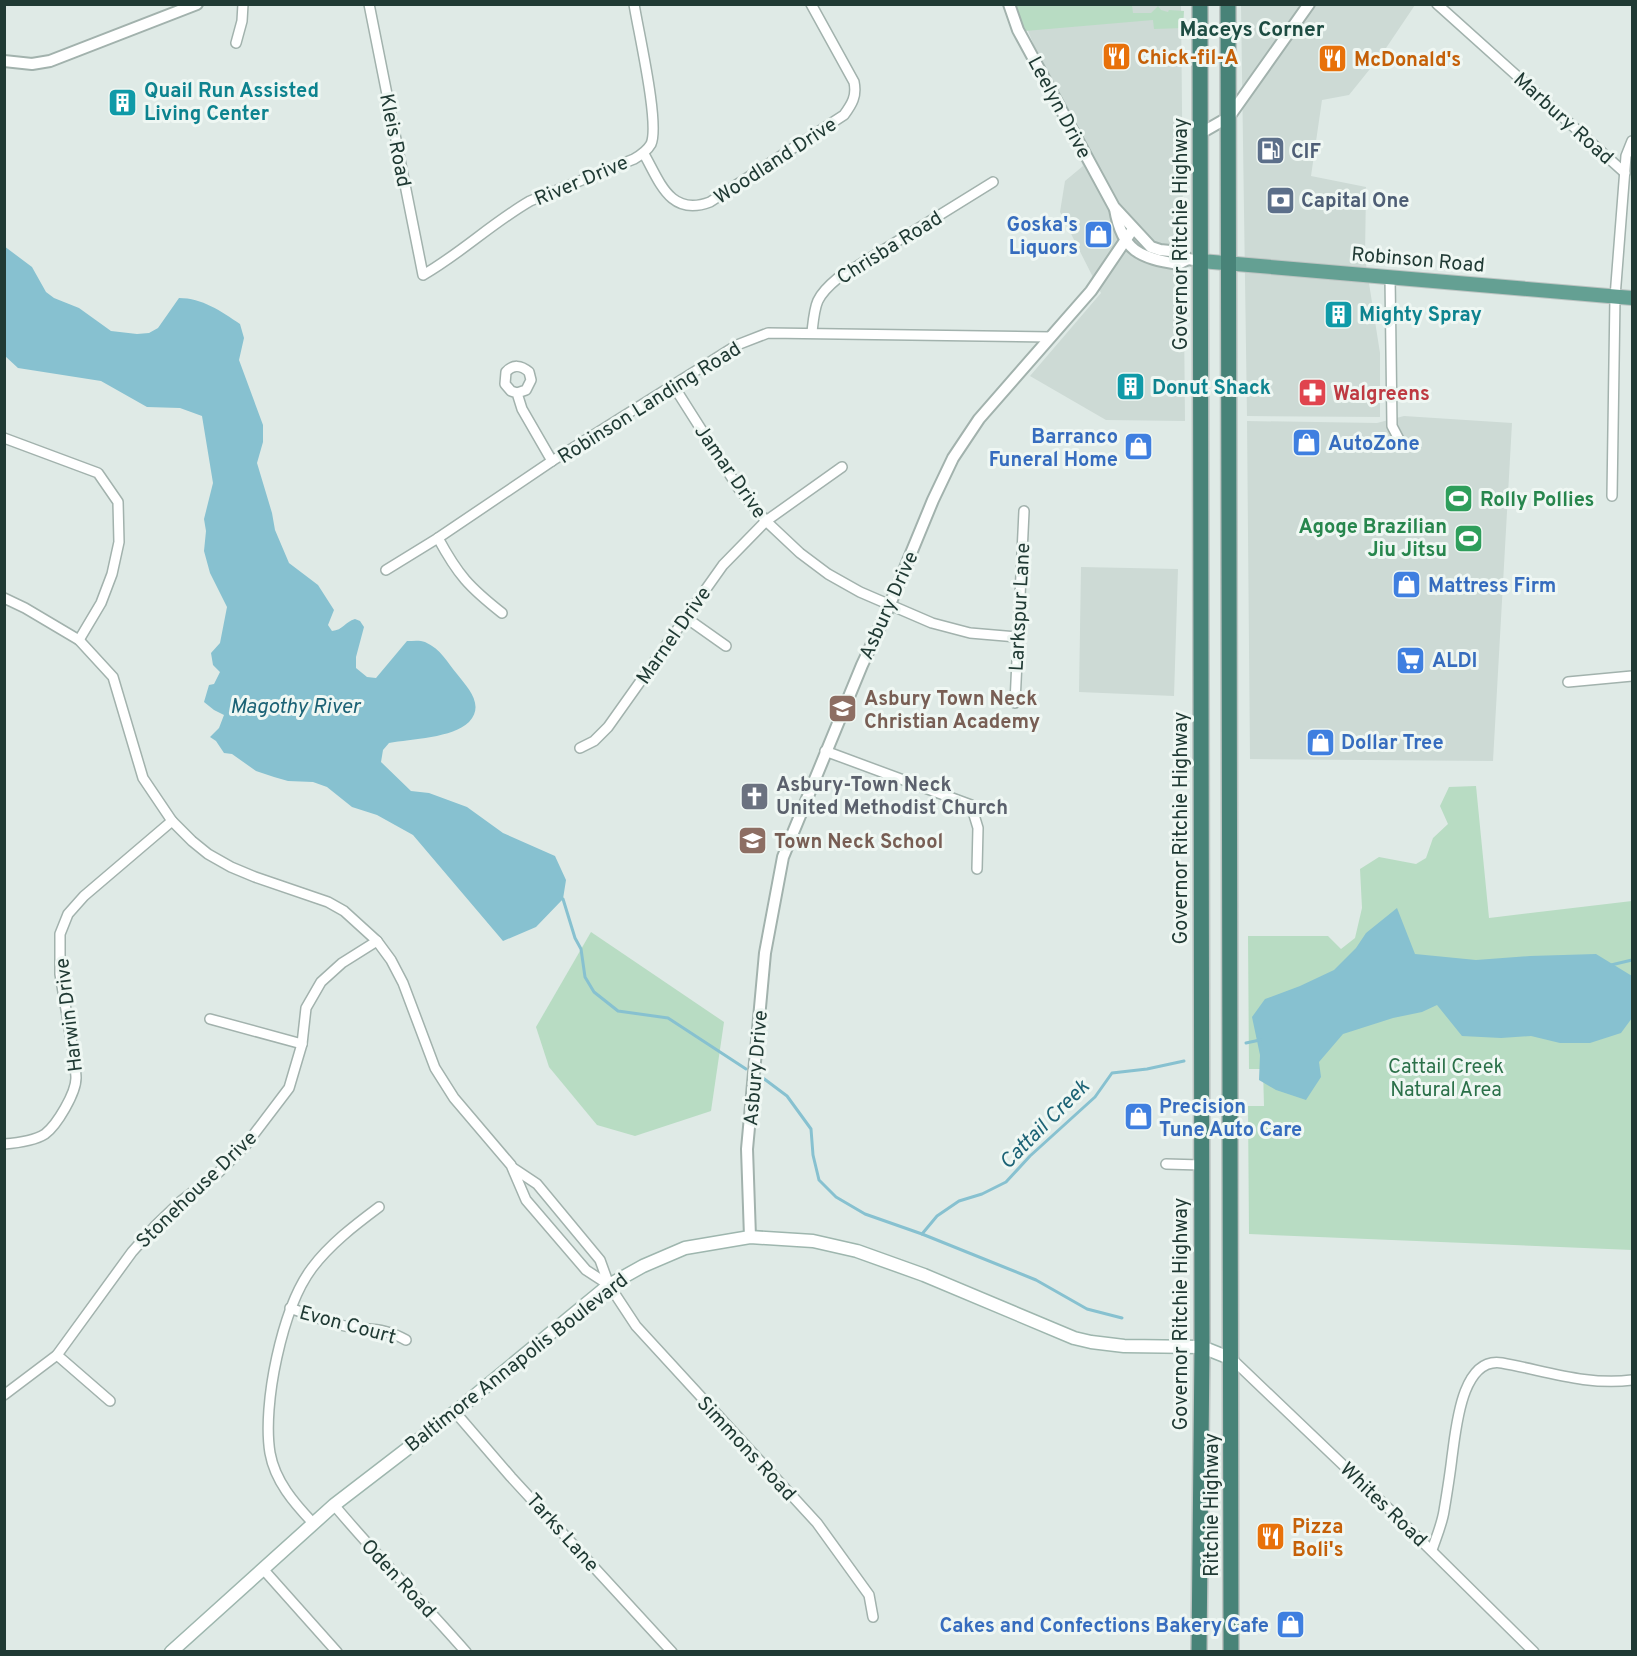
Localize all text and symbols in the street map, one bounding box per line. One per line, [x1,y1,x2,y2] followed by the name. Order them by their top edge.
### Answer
[1179,17,1325,44] district label: Maceys Corner
[1100,41,1132,73] restaurant icon: Chick-fil-A
[1317,43,1349,75] restaurant icon: McDonald's
[1137,46,1239,72] place label: Chick-fil-A
[1354,48,1461,74] place label: McDonald's
[1020,52,1096,164] street label: Leelyn Drive
[1507,68,1618,171] street label: Marbury Road
[144,79,319,128] place label: Quail Run Assisted Living Center
[107,86,139,118] building icon: Quail Run Assisted Living Center
[372,91,416,189] street label: Kleis Road
[710,112,843,211] street label: Woodland Drive
[1169,118,1195,350] street label: Governor Ritchie Highway
[1254,135,1286,167] fuel station icon: CIF
[1291,140,1321,166] place label: CIF
[531,150,633,213] street label: River Drive
[1264,184,1296,216] bank icon: Capital One
[1301,189,1410,215] place label: Capital One
[832,206,948,291] street label: Chrisba Road
[1007,213,1078,262] place label: Goska's Liquors
[1083,219,1115,251] shop icon: Goska's Liquors
[1350,242,1486,280] street label: Robinson Road
[1322,298,1354,330] building icon: Mighty Spray
[1359,303,1482,329] place label: Mighty Spray
[554,337,747,471] street label: Robinson Landing Road
[1115,371,1147,403] building icon: Donut Shack
[1152,376,1271,402] place label: Donut Shack
[1296,377,1328,409] pharmacy icon: Walgreens
[1333,382,1430,408] place label: Walgreens
[687,420,771,524] street label: Jamar Drive
[989,425,1118,474] place label: Barranco Funeral Home
[1291,427,1323,459] shop icon: AutoZone
[1123,431,1155,463] shop icon: Barranco Funeral Home
[1328,432,1420,458] place label: AutoZone
[1443,483,1475,515] sports icon: Rolly Pollies
[1480,488,1594,514] place label: Rolly Pollies
[1298,515,1447,564] place label: Agoge Brazilian Jiu Jitsu
[1452,522,1484,554] sports icon: Agoge Brazilian Jiu Jitsu
[1005,542,1037,672] street label: Larkspur Lane
[854,547,925,664] street label: Asbury Drive
[1391,569,1423,601] shop icon: Mattress Firm
[1428,574,1556,600] place label: Mattress Firm
[631,582,718,690] street label: Marnel Drive
[1395,644,1427,676] supermarket icon: ALDI
[1432,649,1478,675] place label: ALDI
[864,687,1040,736] place label: Asbury Town Neck Christian Academy
[827,693,859,725] school or university icon: Asbury Town Neck Christian Academy
[230,694,362,721] water label: Magothy River
[1169,712,1195,944] street label: Governor Ritchie Highway
[1304,726,1336,758] shop icon: Dollar Tree
[1341,731,1444,757] place label: Dollar Tree
[776,773,1008,822] place label: Asbury-Town Neck United Methodist Church
[739,780,771,812] church icon: Asbury-Town Neck United Methodist Church
[737,825,769,857] school or university icon: Town Neck School
[774,830,943,856] place label: Town Neck School
[50,956,90,1073] street label: Harwin Drive
[739,1009,775,1127] street label: Asbury Drive
[1388,1055,1504,1104] park label: Cattail Creek Natural Area
[994,1074,1096,1176] water label: Cattail Creek
[1159,1095,1302,1144] place label: Precision Tune Auto Care
[1122,1101,1154,1133] shop icon: Precision Tune Auto Care
[131,1126,263,1255] street label: Stonehouse Drive
[1169,1198,1195,1430] street label: Governor Ritchie Highway
[400,1268,634,1459] street label: Baltimore Annapolis Boulevard
[296,1301,399,1351] street label: Evon Court
[690,1391,801,1507] street label: Simmons Road
[1200,1433,1226,1577] street label: Ritchie Highway
[1333,1457,1432,1554] street label: Whites Road
[519,1488,604,1578] street label: Tarks Lane
[1292,1515,1344,1564] place label: Pizza Boli's
[1255,1521,1287,1553] restaurant icon: Pizza Boli's
[354,1534,441,1624] street label: Oden Road
[1274,1609,1306,1641] shop icon: Cakes and Confections Bakery Cafe
[939,1614,1269,1640] place label: Cakes and Confections Bakery Cafe

